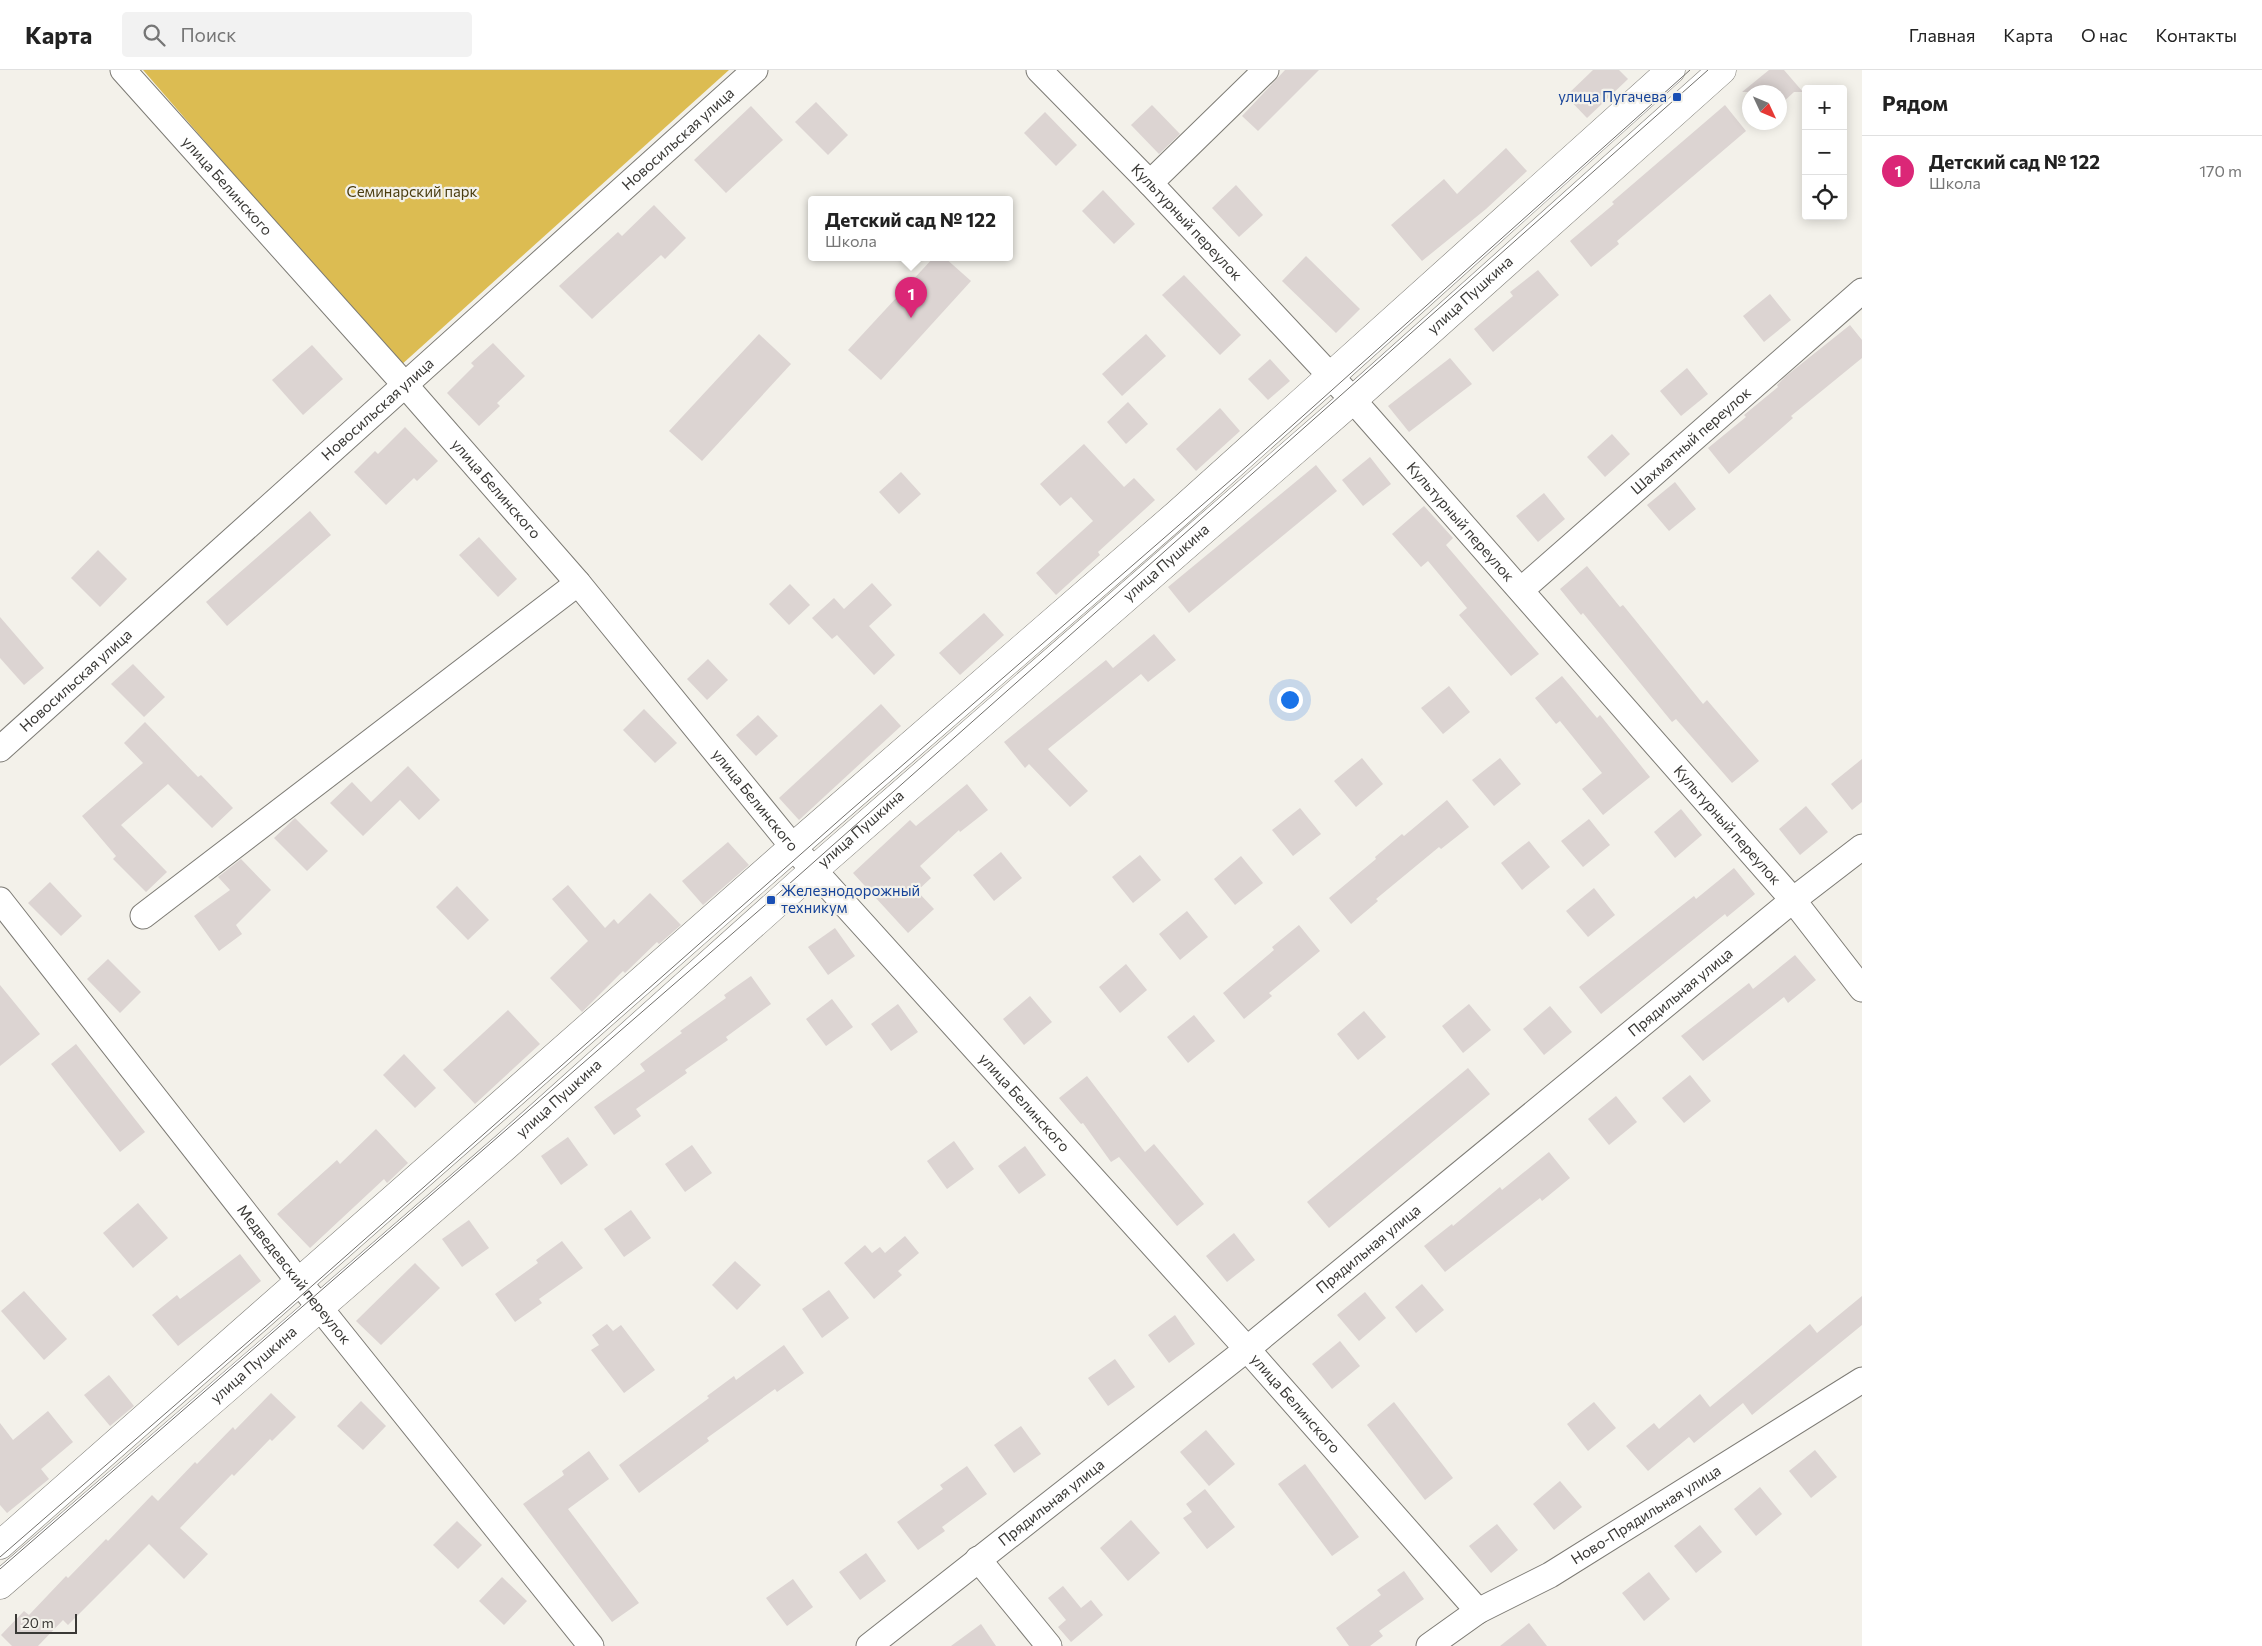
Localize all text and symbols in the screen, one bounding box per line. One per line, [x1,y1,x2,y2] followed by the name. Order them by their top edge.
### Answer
[122,12,472,57] search box
[25,20,92,49] text: Карта
[140,21,168,49] icon: search
[180,23,236,46] text: Поиск
[1909,24,1975,46] text: Главная
[2003,24,2053,46] text: Карта
[2081,24,2128,46] text: О нас
[2156,24,2237,46] text: Контакты
[618,83,737,193] street label: Новосильская улица
[1742,85,1787,130] north arrow
[1802,85,1847,220] map controls
[1802,85,1847,130] button: +
[1558,87,1667,105] place label: улица Пугачева
[1882,90,1948,115] text: Рядом
[1671,91,1683,103] marker: улица Пугачева
[1802,130,1847,175] button: −
[179,132,277,239] street label: улица Белинского
[1929,150,2100,173] text: Детский сад № 122
[1128,159,1246,284] street label: Культурный переулок
[1894,161,1902,180] text: 1
[2199,161,2242,180] text: 170 m
[1929,173,1981,192] text: Школа
[1802,175,1847,220] button: locate
[346,182,478,200] park label: Семинарский парк
[808,196,1013,261] popup
[825,208,996,231] text: Детский сад № 122
[825,231,877,250] text: Школа
[1423,252,1516,337] street label: улица Пушкина
[895,277,927,318] pin: 1
[317,354,437,464] street label: Новосильская улица
[1627,383,1754,498] street label: Шахматный переулок
[448,435,545,542] street label: улица Белинского
[1404,458,1519,585] street label: Культурный переулок
[1119,520,1212,604] street label: улица Пушкина
[15,625,135,735] street label: Новосильская улица
[1277,687,1303,713] your location
[709,745,803,854] street label: улица Белинского
[1671,761,1785,888] street label: Культурный переулок
[814,786,907,871] street label: улица Пушкина
[781,881,920,916] place label: Железнодорожный техникум
[765,894,777,906] marker: Железнодорожный техникум
[1624,944,1736,1040] street label: Прядильная улица
[976,1049,1074,1155] street label: улица Белинского
[512,1055,605,1141] street label: улица Пушкина
[234,1200,355,1347] street label: Медведевский переулок
[1312,1200,1424,1297] street label: Прядильная улица
[206,1322,300,1406] street label: улица Пушкина
[1247,1350,1345,1457] street label: улица Белинского
[994,1455,1107,1549] street label: Прядильная улица
[1567,1461,1724,1568] street label: Ново-Прядильная улица
[15,1611,78,1634] scale bar
[22,1614,54,1631] text: 20 m

